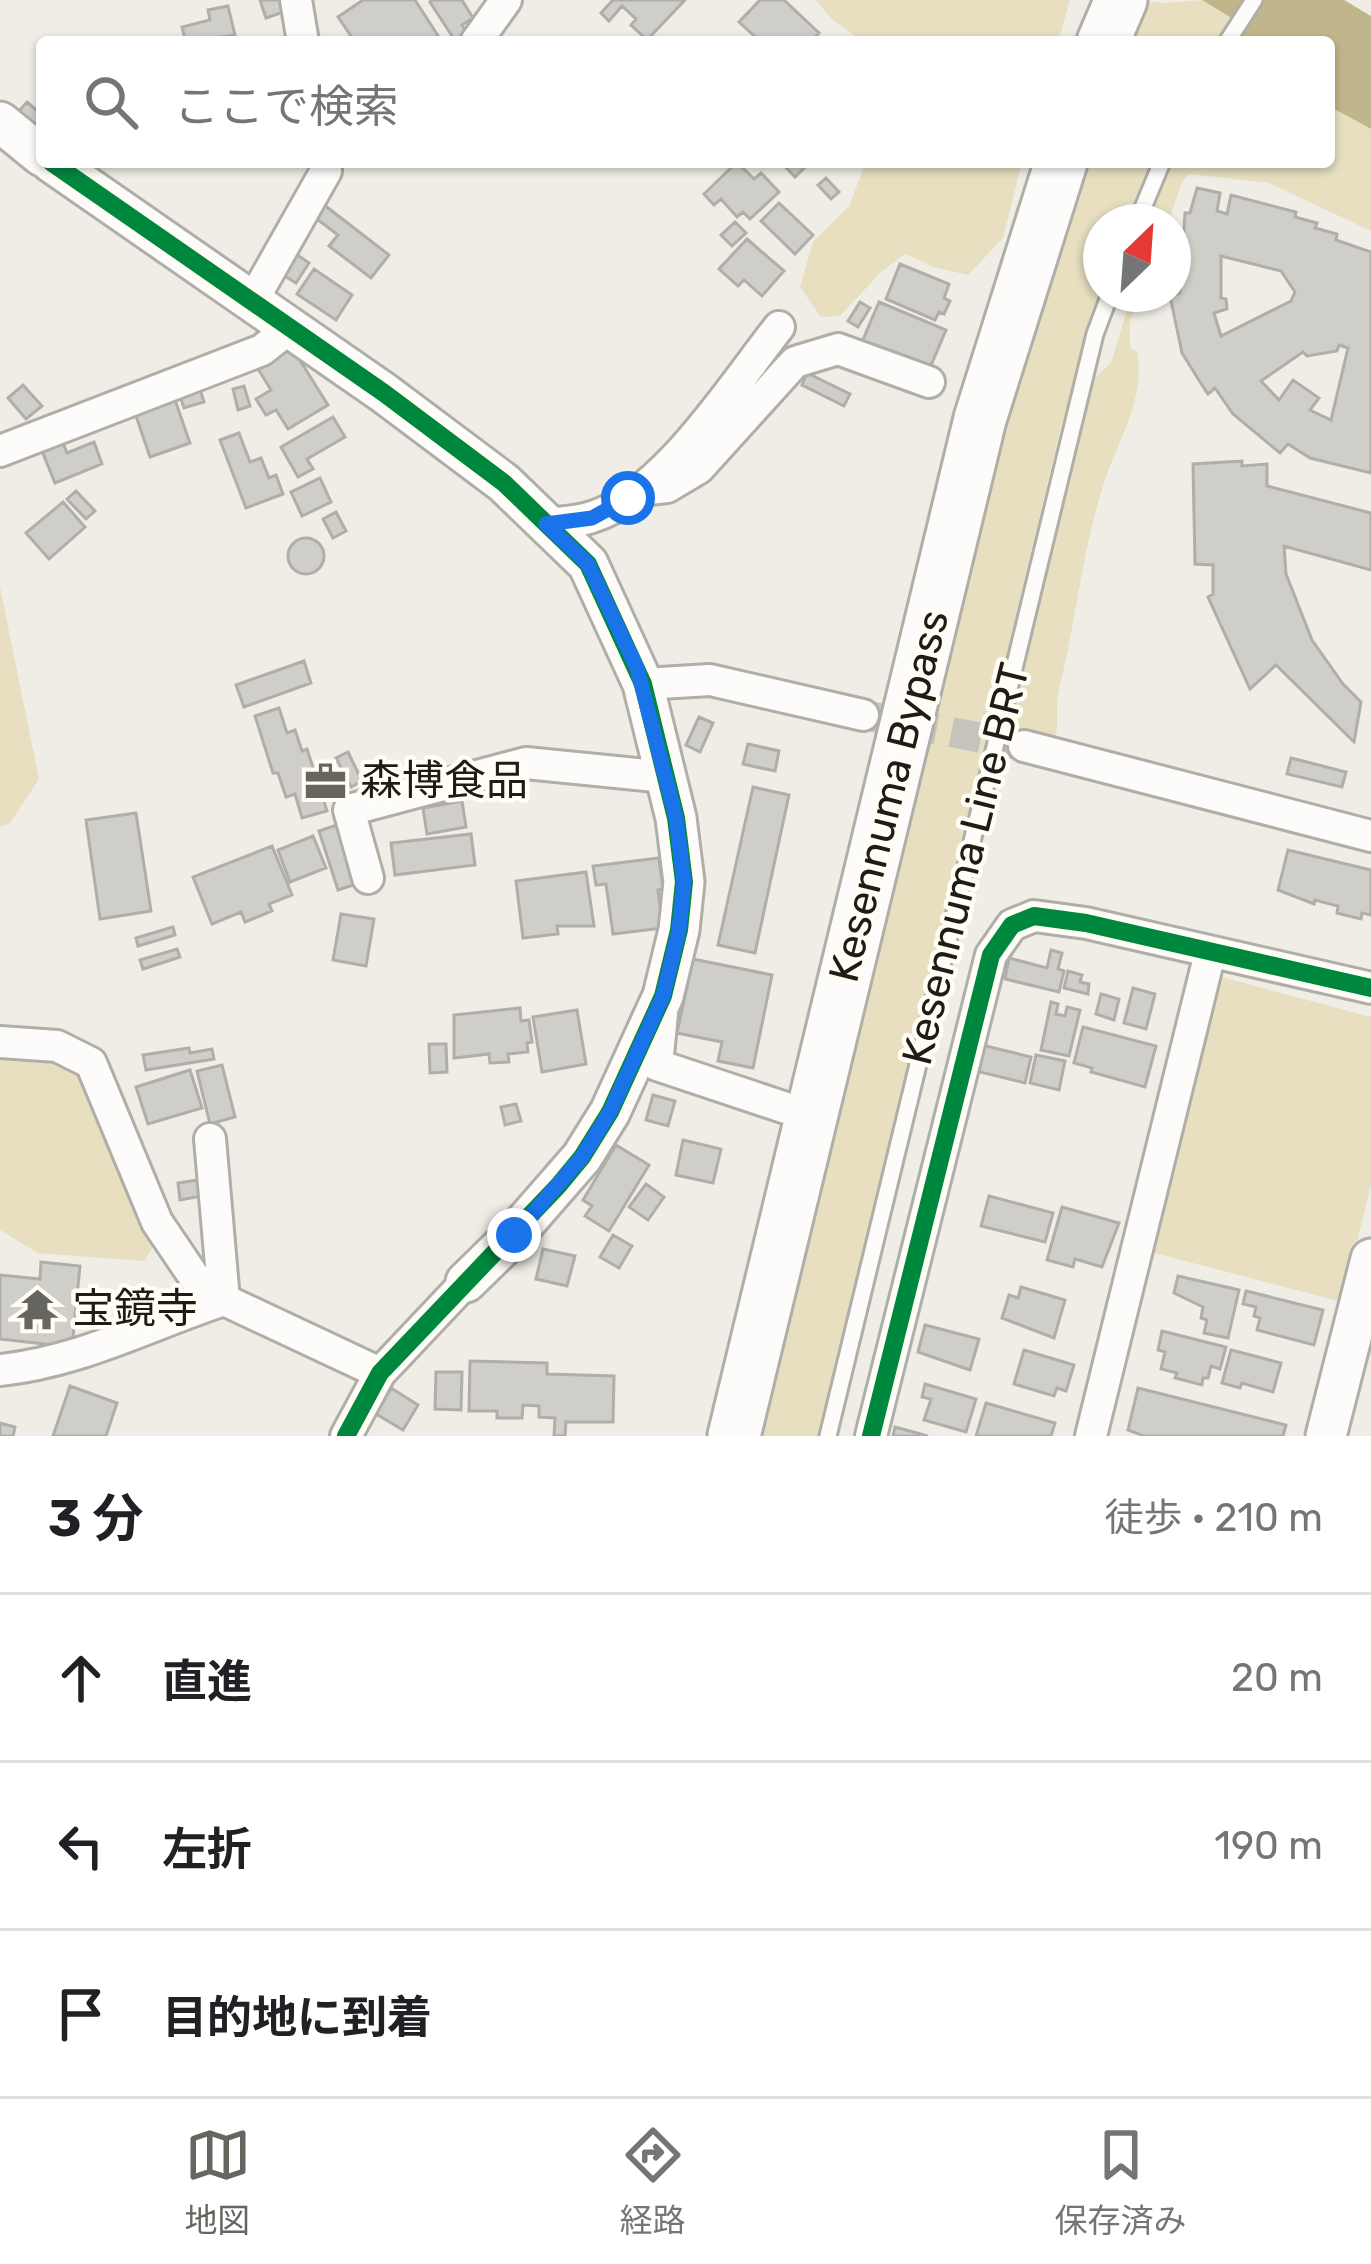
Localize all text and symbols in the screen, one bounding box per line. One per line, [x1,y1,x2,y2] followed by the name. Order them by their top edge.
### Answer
[36,36,1335,168] search box
[78,69,144,135] icon: search
[174,80,399,133] text: ここで検索
[1083,204,1191,312] north arrow
[601,471,655,525] route start
[819,605,959,987] street label: Kesennuma Bypass
[892,658,1040,1070] street label: Kesennuma Line BRT
[360,756,528,806] place label: 森博食品
[303,758,349,804] office icon: 森博食品
[487,1208,541,1262] route end
[72,1284,198,1334] place label: 宝鏡寺
[15,1286,61,1332] temple icon: 宝鏡寺
[48,1488,143,1549] text: 3 分
[1104,1495,1323,1541] text: 徒歩 · 210 m
[48,1645,114,1711] icon: ahead
[162,1655,252,1708] text: 直進
[1231,1655,1323,1701] text: 20 m
[48,1813,114,1879] icon: left
[162,1823,252,1876] text: 左折
[1214,1823,1323,1869] text: 190 m
[48,1981,114,2047] icon: arrive
[162,1991,432,2044] text: 目的地に到着
[185,2122,251,2242] tab: 地図
[620,2122,686,2242] tab: 経路
[1055,2122,1187,2242] tab: 保存済み

